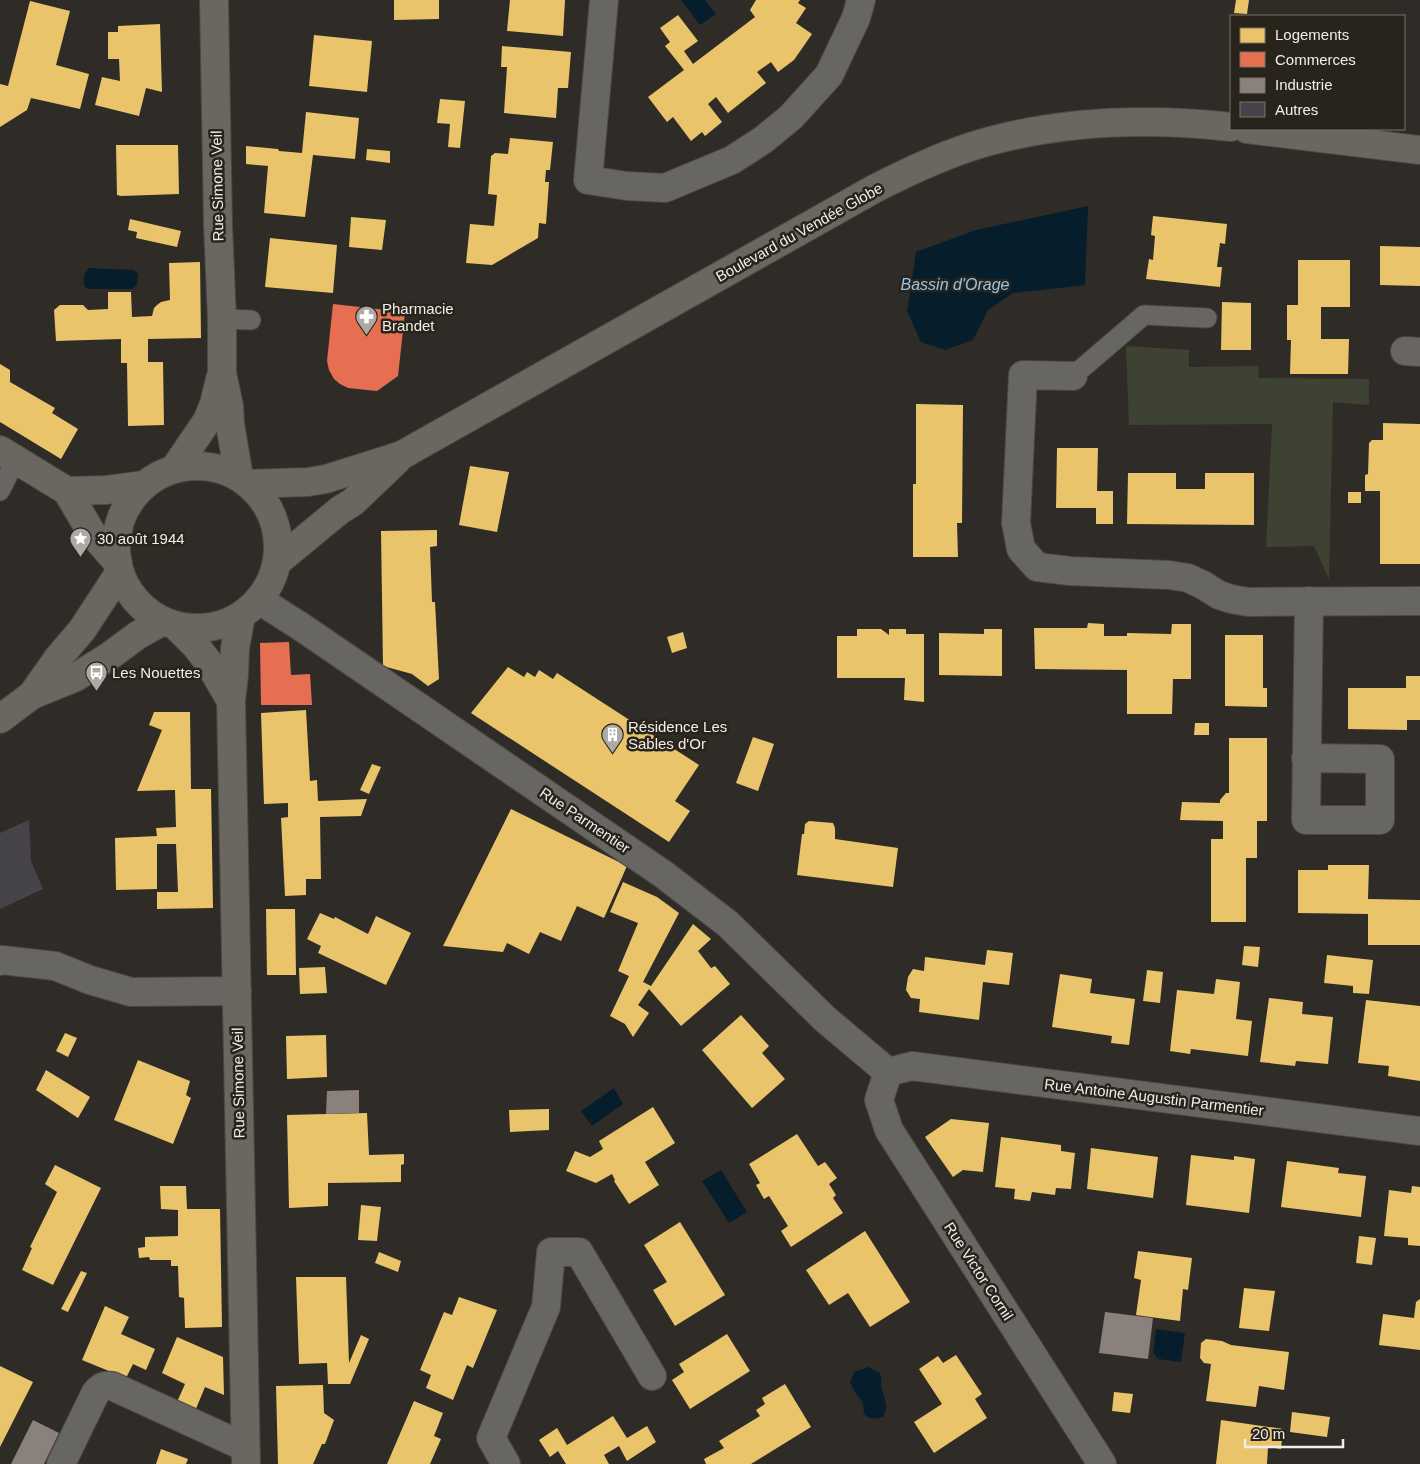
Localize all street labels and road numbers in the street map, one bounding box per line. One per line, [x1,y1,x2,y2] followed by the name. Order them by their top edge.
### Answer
[208,130,226,242] street label: Rue Simone Veil
[713,179,885,285] street label: Boulevard du Vendée Globe
[537,784,633,856] street label: Rue Parmentier
[229,1027,247,1139] street label: Rue Simone Veil
[1043,1075,1265,1119] street label: Rue Antoine Augustin Parmentier
[941,1219,1017,1323] street label: Rue Victor Cornil

